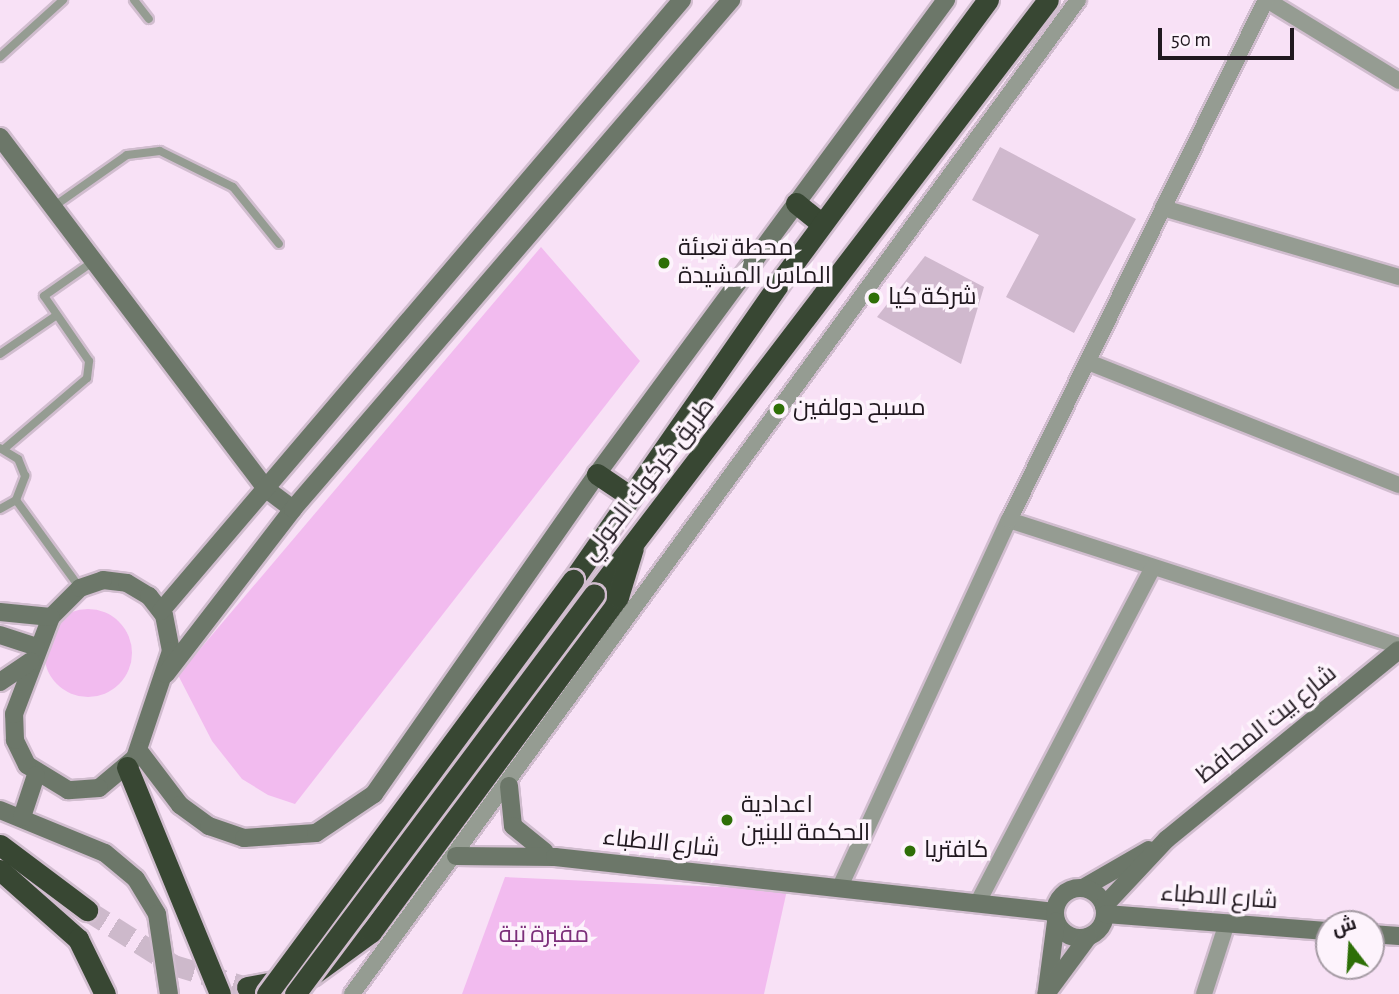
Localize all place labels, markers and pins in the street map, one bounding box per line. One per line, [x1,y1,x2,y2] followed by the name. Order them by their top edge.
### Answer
[678,235,831,291] place label: محطة تعبئة الماس المشيدة
[656,255,672,271] marker: محطة تعبئة الماس المشيدة
[888,284,977,312] place label: شركة كيا
[866,290,882,306] marker: شركة كيا
[793,395,926,423] place label: مسبح دولفين
[771,401,787,417] marker: مسبح دولفين
[741,792,870,848] place label: اعدادية الحكمة للبنين
[719,812,735,828] marker: اعدادية الحكمة للبنين
[924,837,988,865] place label: کافتریا
[902,843,918,859] marker: کافتریا

